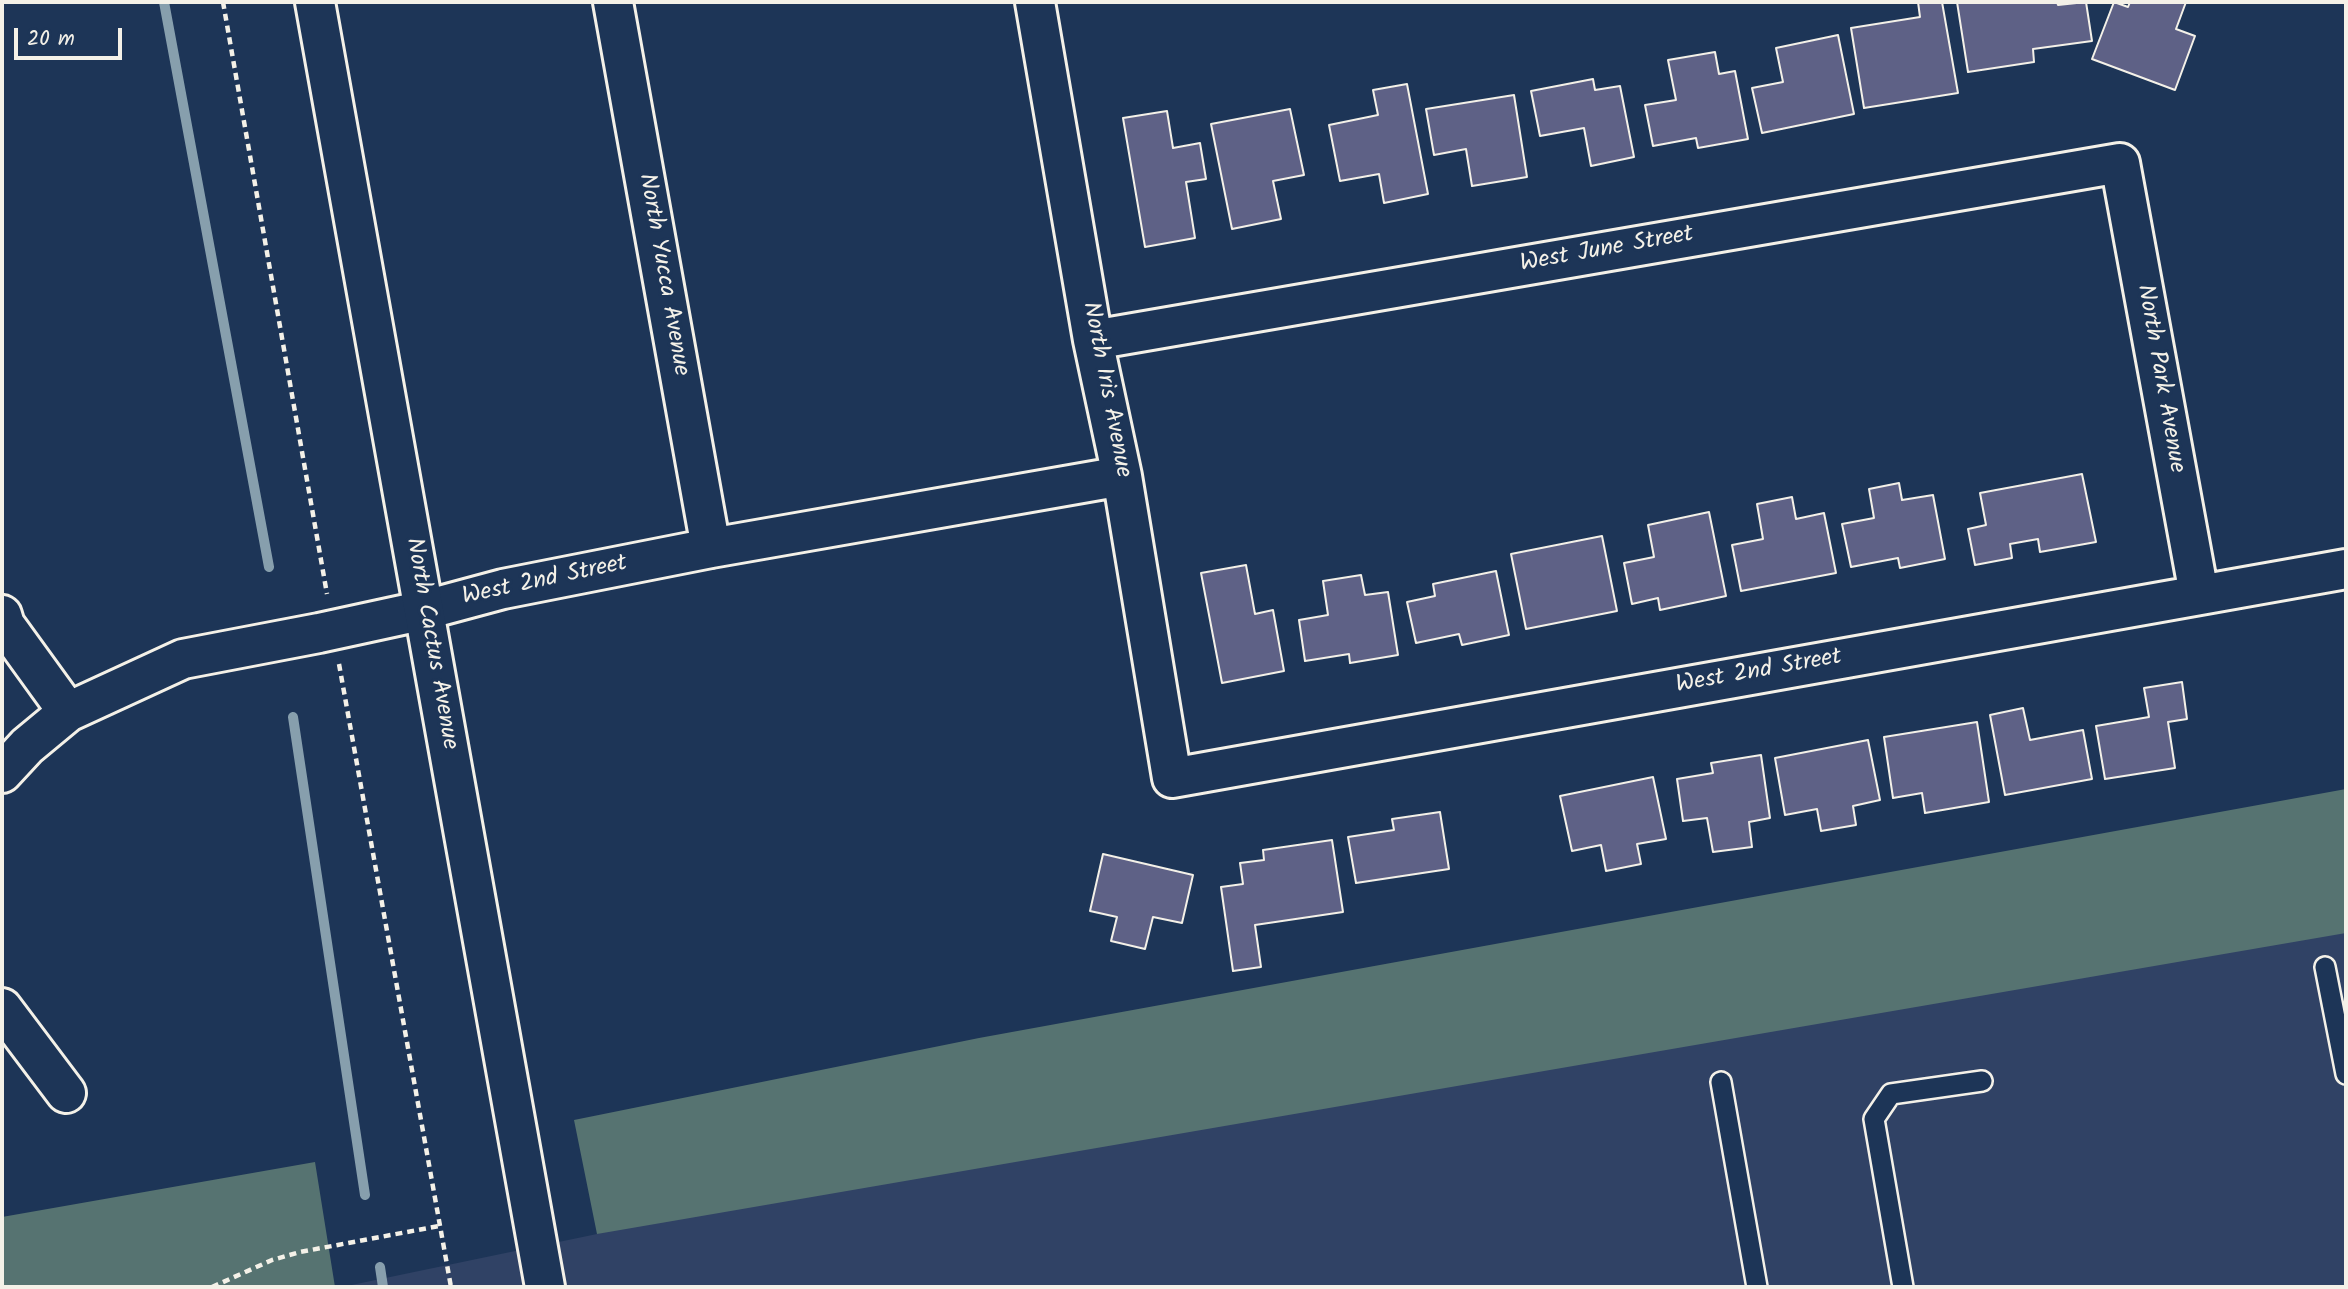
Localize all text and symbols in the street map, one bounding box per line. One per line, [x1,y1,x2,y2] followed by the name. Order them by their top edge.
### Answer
[18,14,126,58] scale bar
[27,23,75,56] text: 20 m
[630,172,694,378] street label: North Yucca Avenue
[1518,222,1696,280] street label: West June Street
[2128,283,2190,475] street label: North Park Avenue
[1074,300,1136,480] street label: North Iris Avenue
[397,536,463,752] street label: North Cactus Avenue
[460,550,630,614] street label: West 2nd Street
[1674,644,1844,702] street label: West 2nd Street

